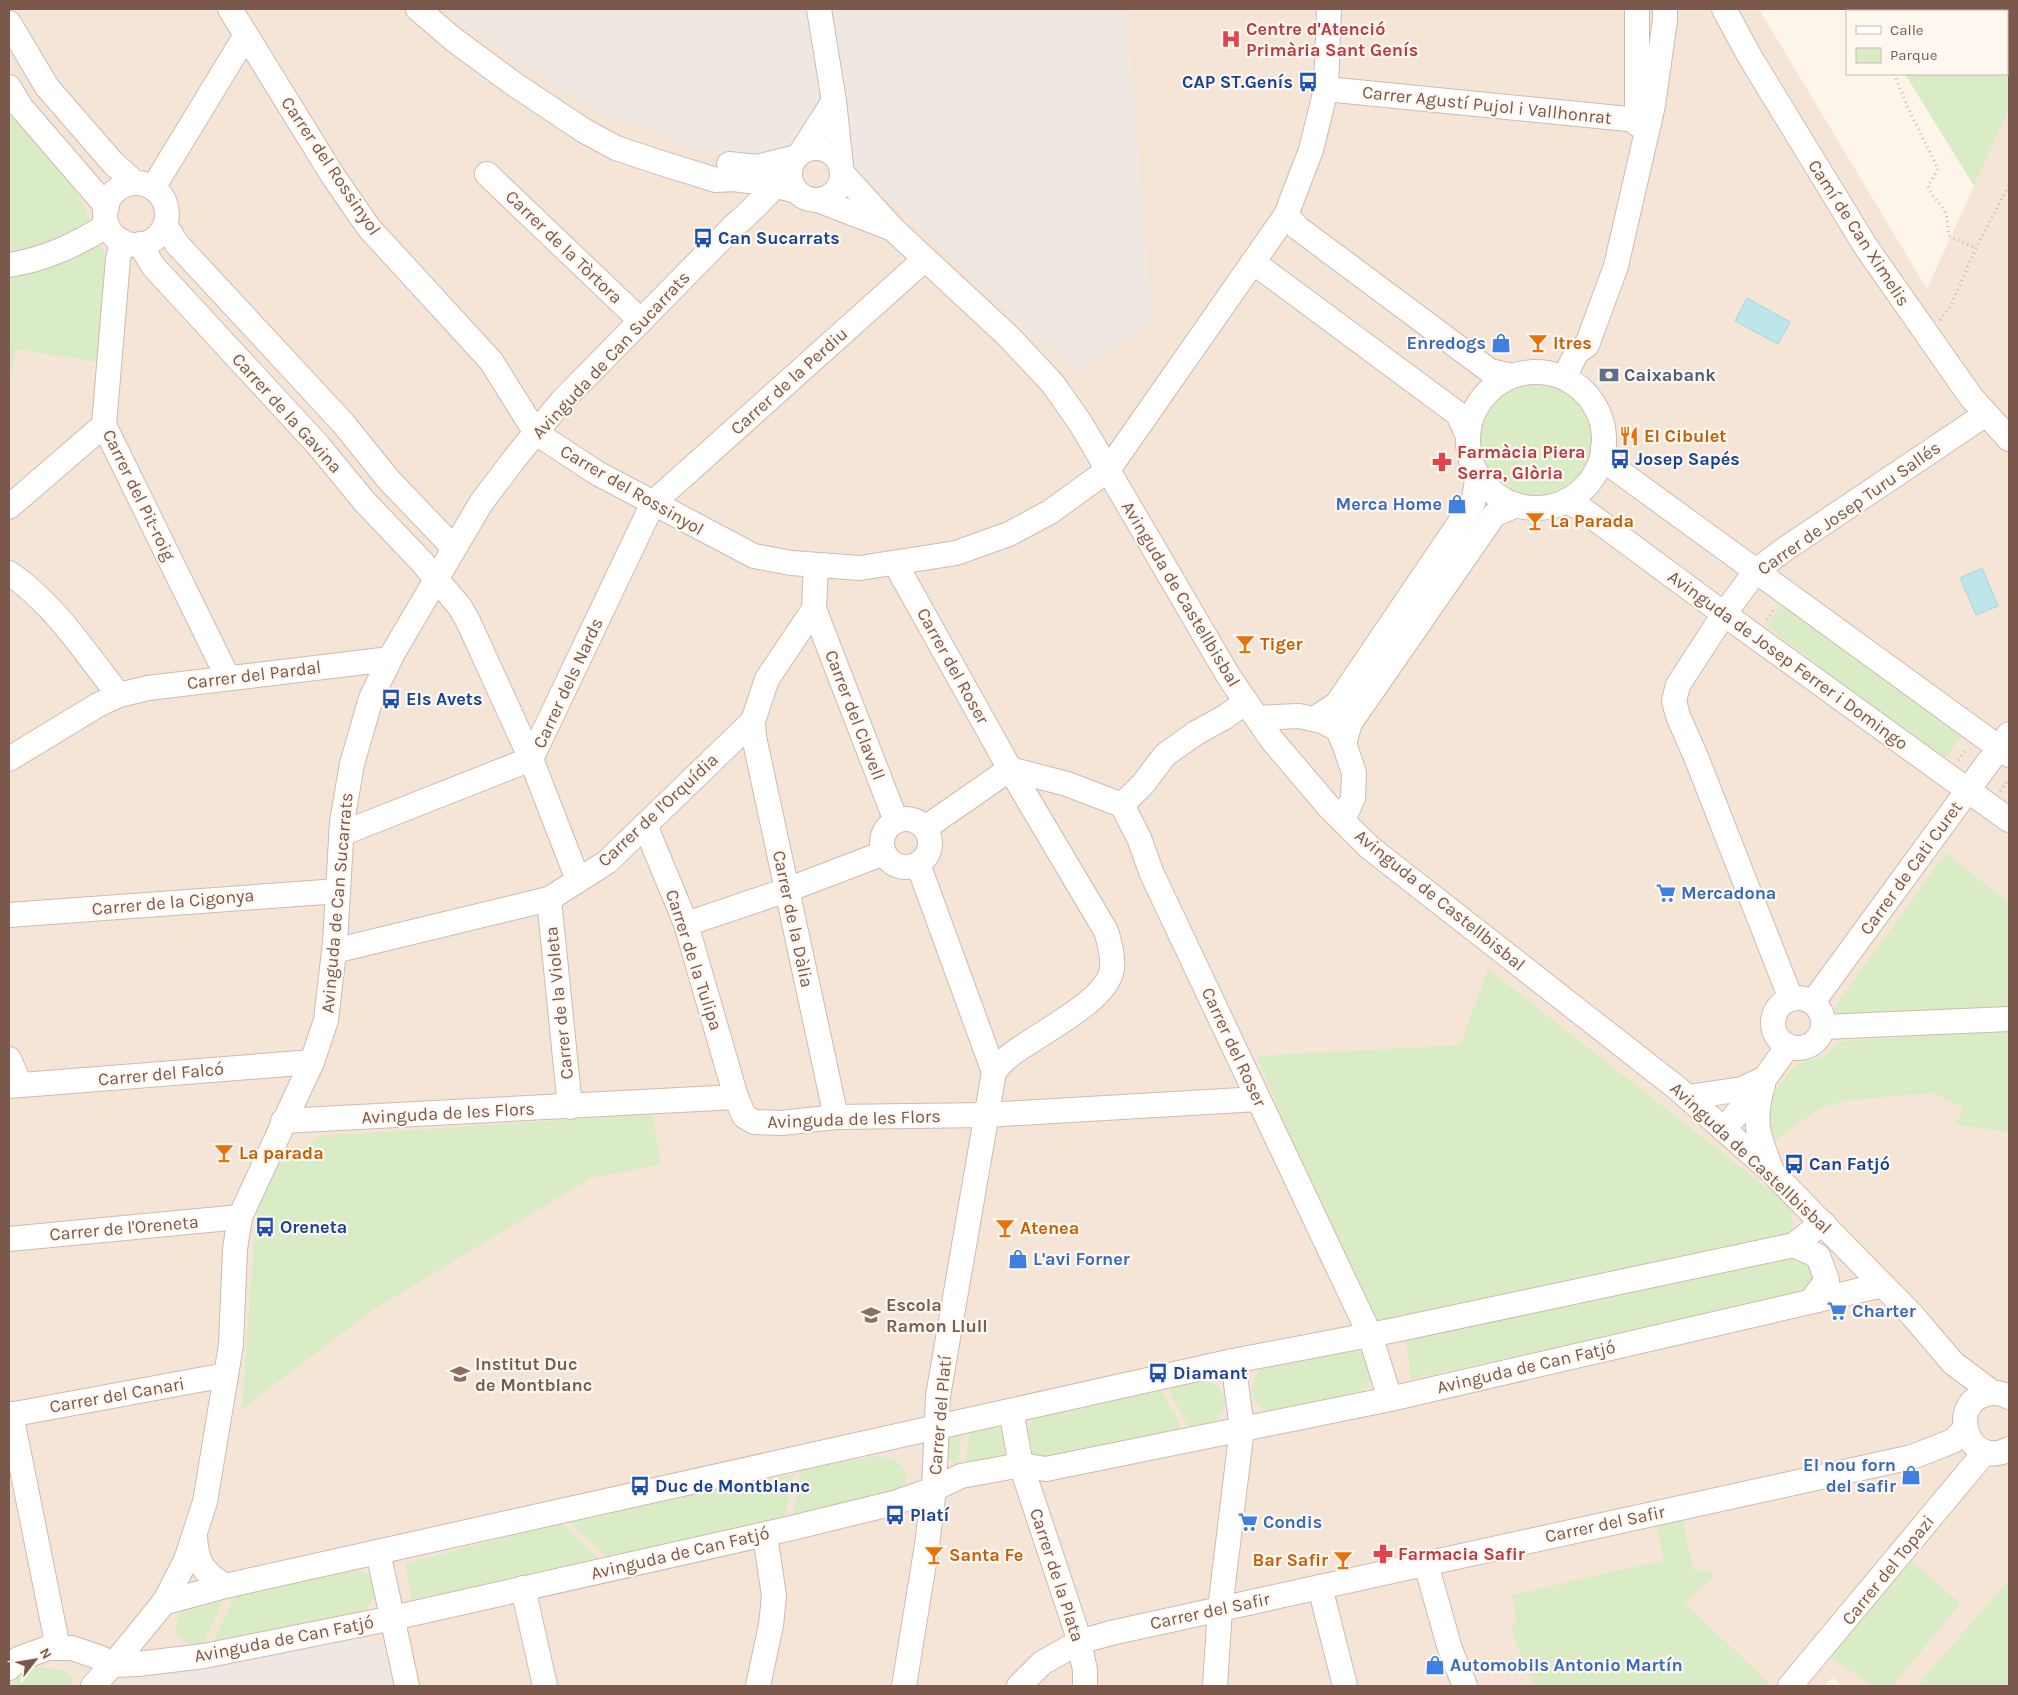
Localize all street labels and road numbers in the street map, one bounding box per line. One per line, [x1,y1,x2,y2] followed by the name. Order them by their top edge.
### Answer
[1361,81,1613,129] street label: Carrer Agustí Pujol i Vallhonrat
[276,92,386,240] street label: Carrer del Rossinyol
[1803,155,1915,311] street label: Camí de Can Ximelis
[501,185,627,309] street label: Carrer de la Tòrtora
[527,266,695,444] street label: Avinguda de Can Sucarrats
[726,323,852,439] street label: Carrer de la Perdiu
[227,348,347,478] street label: Carrer de la Gavina
[98,426,180,564] street label: Carrer del Pit-roig
[1753,436,1945,580] street label: Carrer de Josep Turu Sallés
[556,440,708,540] street label: Carrer del Rossinyol
[1117,497,1245,691] street label: Avinguda de Castellbisbal
[1664,565,1912,755] street label: Avinguda de Josep Ferrer i Domingo
[912,604,994,728] street label: Carrer del Roser
[528,614,608,752] street label: Carrer dels Nards
[820,647,890,783] street label: Carrer del Clavell
[186,656,322,694] street label: Carrer del Pardal
[593,749,723,871] street label: Carrer de l'Orquídia
[316,792,358,1014] street label: Avinguda de Can Sucarrats
[1855,797,1967,939] street label: Carrer de Cati Curet
[1350,824,1530,976] street label: Avinguda de Castellbisbal
[768,848,818,990] street label: Carrer de la Dàlia
[91,884,255,920] street label: Carrer de la Cigonya
[661,887,727,1033] street label: Carrer de la Tulipa
[540,925,578,1081] street label: Carrer de la Violeta
[1197,984,1271,1111] street label: Carrer del Roser
[97,1058,225,1090] street label: Carrer del Falcó
[1666,1077,1836,1239] street label: Avinguda de Castellbisbal
[361,1097,535,1129] street label: Avinguda de les Flors
[767,1105,941,1133] street label: Avinguda de les Flors
[48,1211,200,1245] street label: Carrer de l'Oreneta
[1435,1336,1617,1398] street label: Avinguda de Can Fatjó
[924,1354,956,1476] street label: Carrer del Platí
[48,1372,186,1418] street label: Carrer del Canari
[1543,1500,1667,1547] street label: Carrer del Safir
[1025,1506,1089,1644] street label: Carrer de la Plata
[1837,1511,1939,1629] street label: Carrer del Topazi
[589,1522,771,1584] street label: Avinguda de Can Fatjó
[1148,1587,1272,1634] street label: Carrer del Safir
[192,1611,376,1667] street label: Avinguda de Can Fatjó

